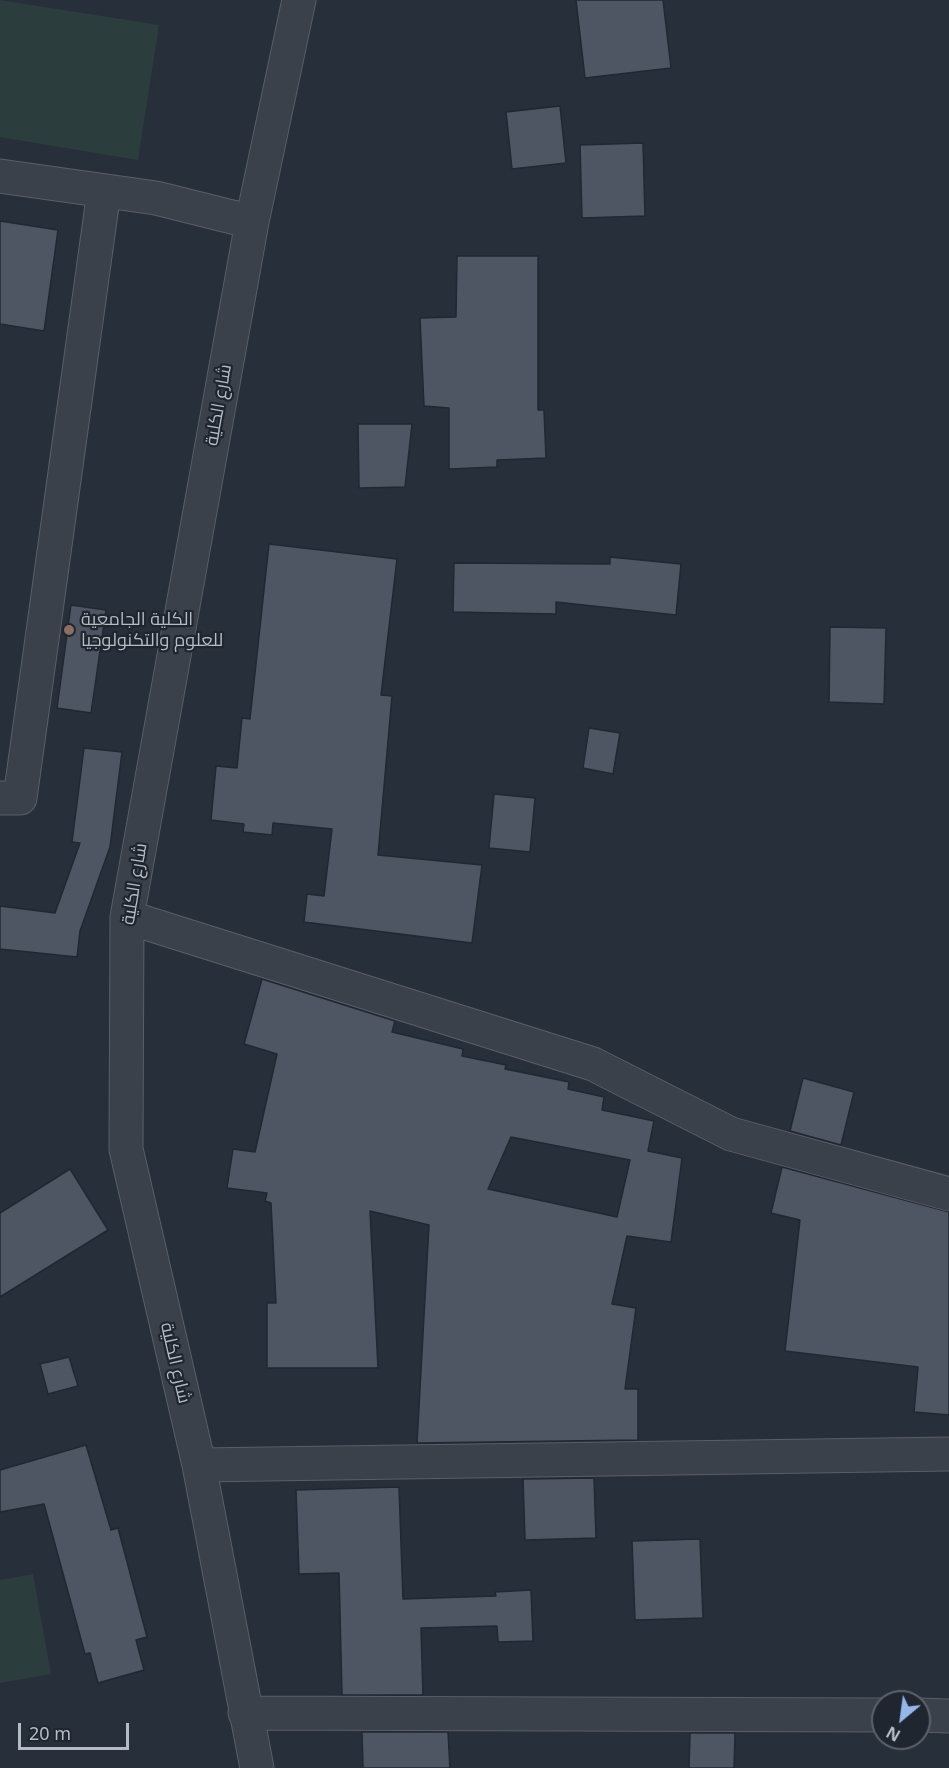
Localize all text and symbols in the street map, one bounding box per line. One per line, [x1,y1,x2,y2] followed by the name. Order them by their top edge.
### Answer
[201,363,237,447] street label: شارع الكلية
[81,609,223,652] place label: الكلية الجامعية للعلوم والتكنولوجيا
[62,623,76,637] marker: الكلية الجامعية للعلوم والتكنولوجيا
[118,842,152,926] street label: شارع الكلية
[155,1320,195,1406] street label: شارع الكلية
[871,1690,931,1750] north arrow
[21,1711,132,1749] scale bar
[29,1721,71,1745] text: 20 m
[882,1721,904,1747] text: N

